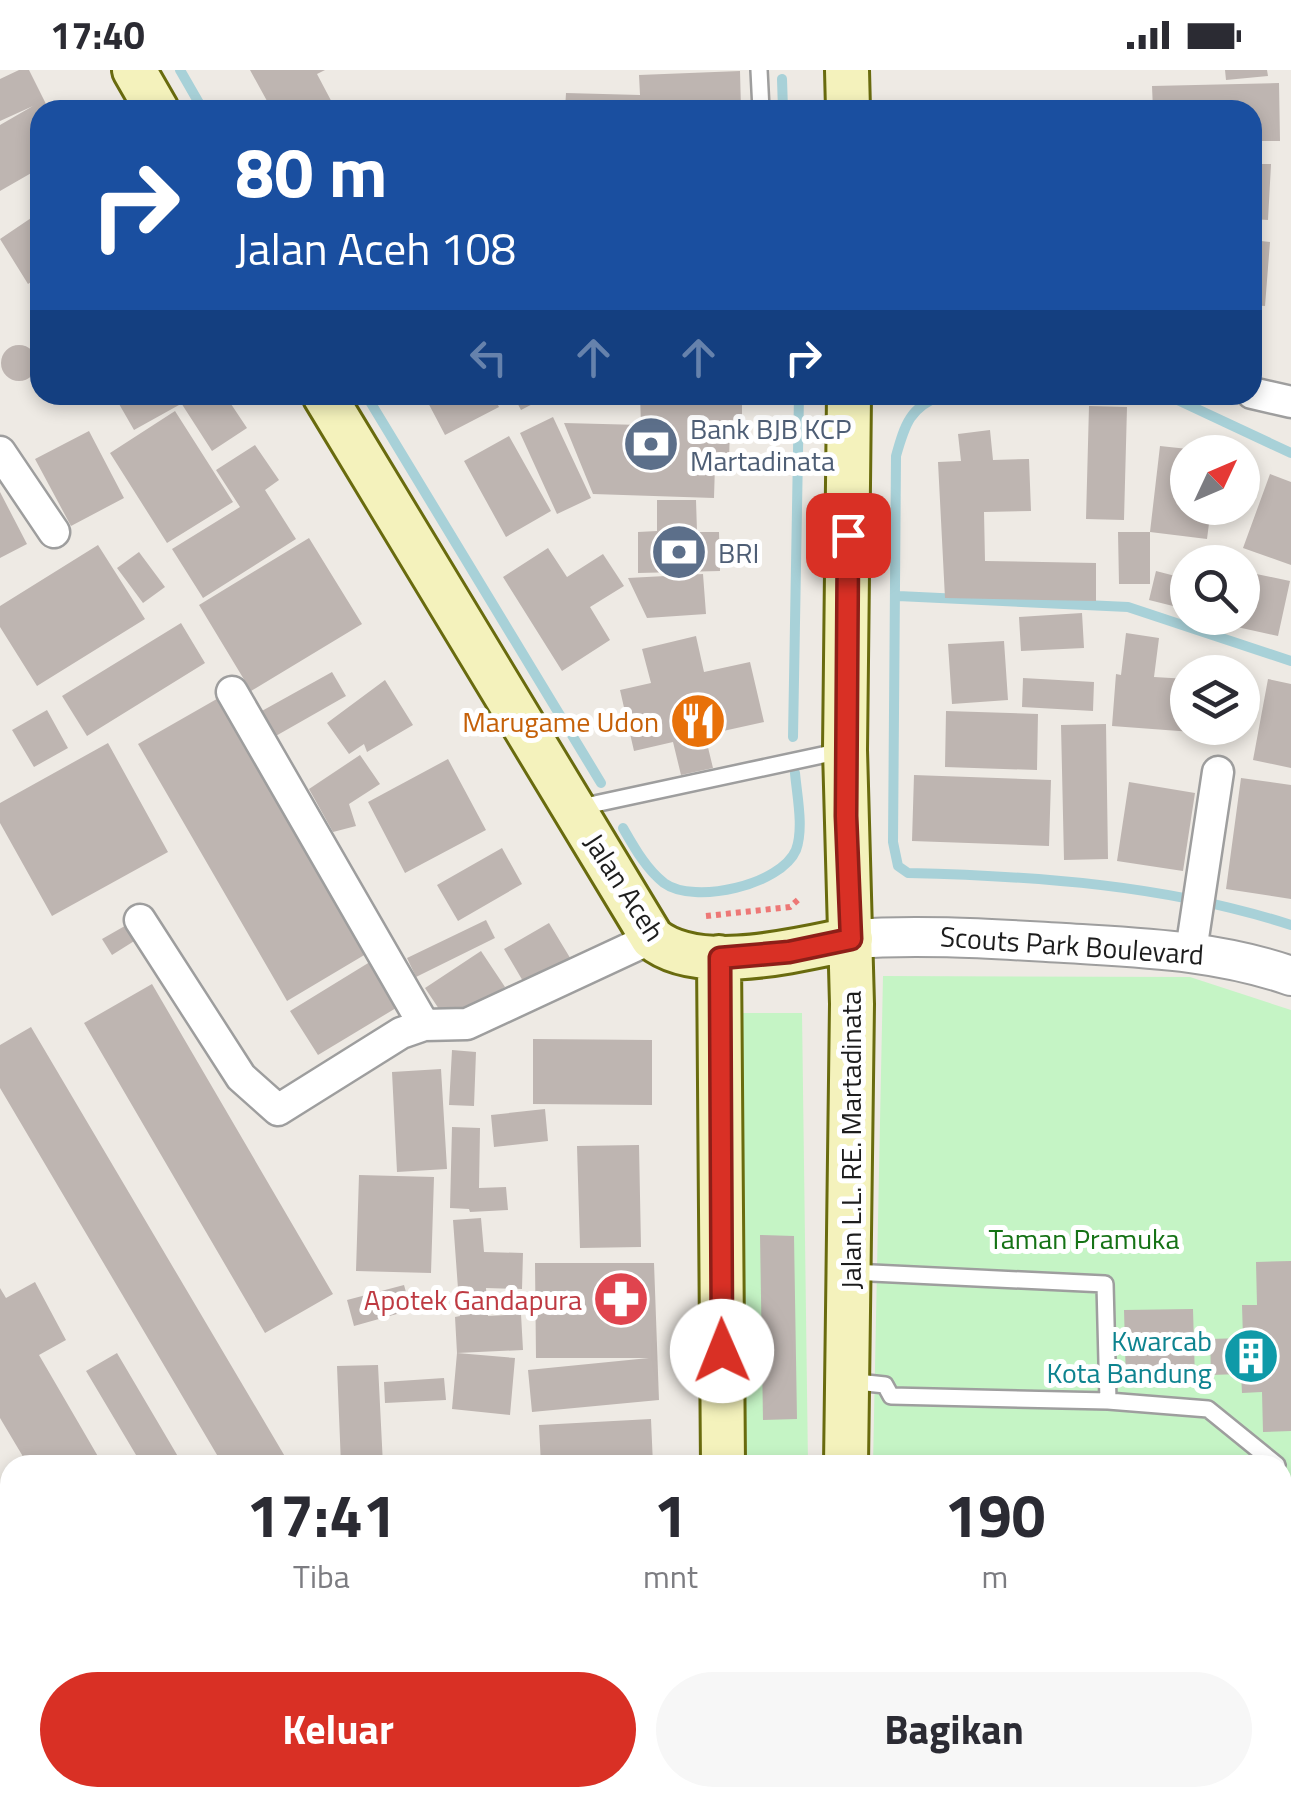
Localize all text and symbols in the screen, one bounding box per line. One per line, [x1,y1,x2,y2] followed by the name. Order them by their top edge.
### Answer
[50,6,145,64] text: 17:40
[235,118,388,224] text: 80 m
[70,140,200,270] icon: right
[235,214,516,282] text: Jalan Aceh 108
[461,330,516,385] icon: left
[566,330,621,385] icon: ahead
[671,330,726,385] icon: ahead
[776,330,831,385] icon: right
[690,407,852,482] place label: Bank BJB KCP Martadinata
[621,414,681,474] bank icon: Bank BJB KCP Martadinata
[1170,435,1260,525] north arrow
[1170,435,1260,745] map controls
[806,493,891,578] pin
[821,508,876,563] icon: arrive
[649,522,709,582] bank icon: BRI
[718,531,759,574] place label: BRI
[1170,545,1260,635] button: search
[1170,655,1260,745] button: layers
[668,691,728,751] restaurant icon: Marugame Udon
[462,700,659,743] place label: Marugame Udon
[574,824,676,950] street label: Jalan Aceh
[939,914,1205,976] street label: Scouts Park Boulevard
[829,991,872,1289] street label: Jalan L.L. RE. Martadinata
[989,1217,1179,1260] park label: Taman Pramuka
[591,1269,651,1329] pharmacy icon: Apotek Gandapura
[364,1278,582,1321] place label: Apotek Gandapura
[670,1299,774,1403] position arrow
[1046,1319,1212,1394] place label: Kwarcab Kota Bandung
[1221,1326,1281,1386] building icon: Kwarcab Kota Bandung
[247,1469,396,1560] text: 17:41
[654,1469,687,1560] text: 1
[945,1469,1045,1560] text: 190
[293,1552,350,1600] text: Tiba
[643,1552,698,1600] text: mnt
[982,1552,1008,1600] text: m
[40,1672,636,1787] button: Keluar
[656,1672,1252,1787] button: Bagikan

